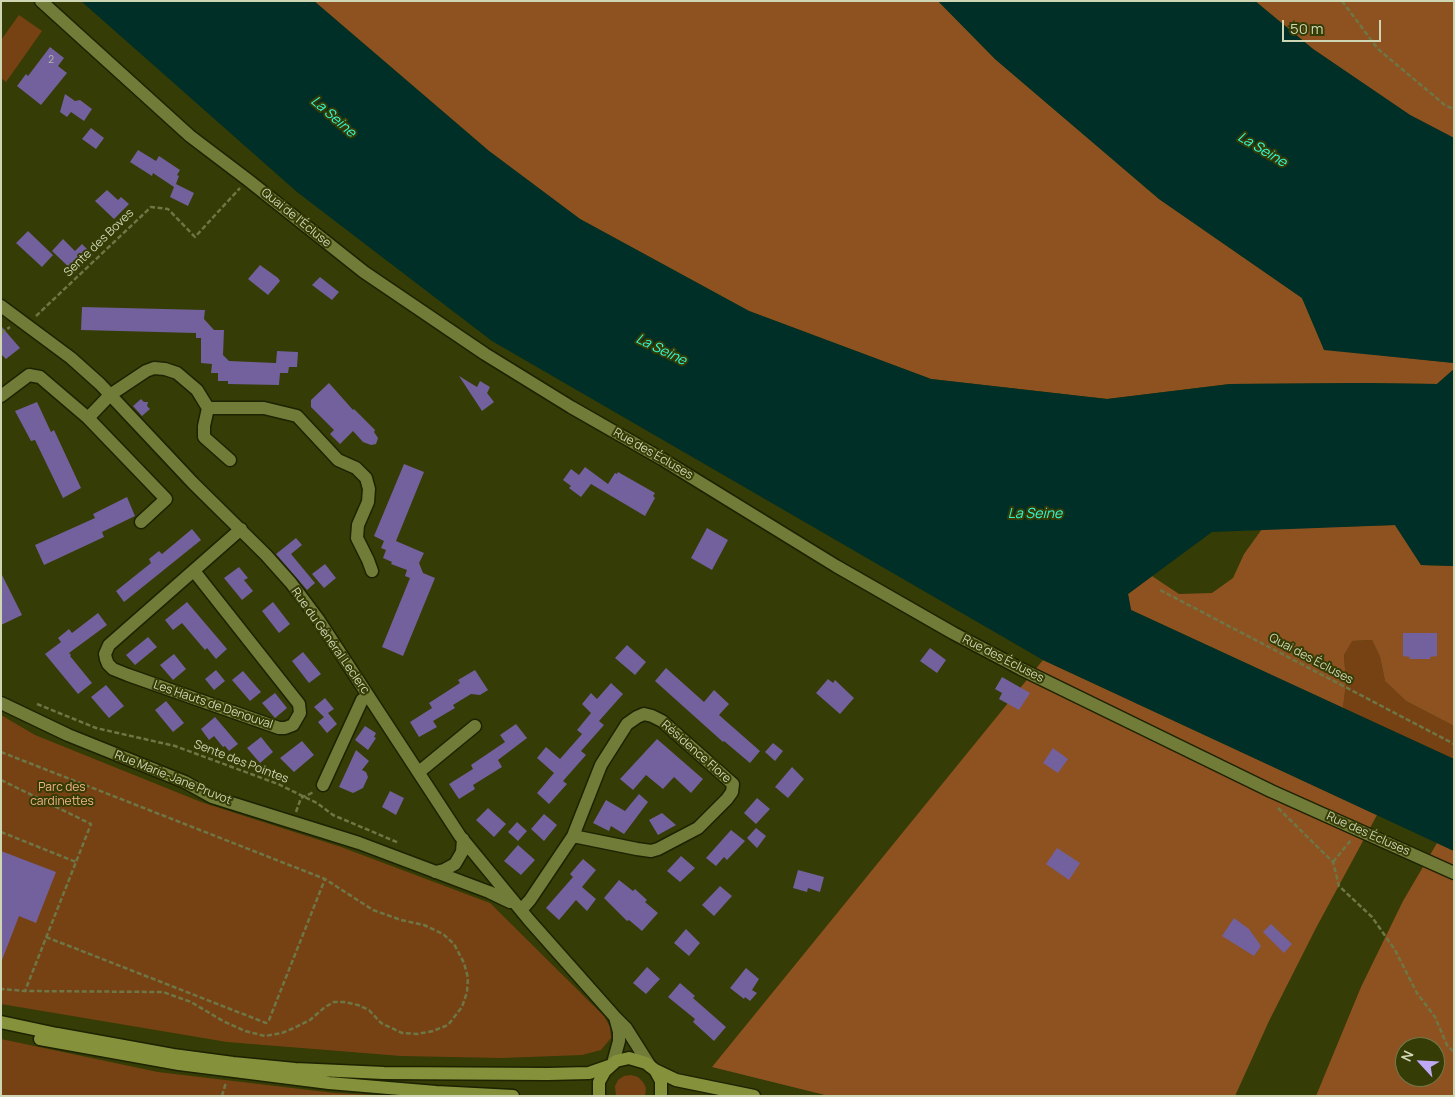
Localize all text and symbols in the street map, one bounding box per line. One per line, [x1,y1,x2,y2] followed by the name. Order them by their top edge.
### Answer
[1285,10,1384,42] scale bar
[1290,18,1324,39] text: 50 m
[48,54,54,66] house number: 2
[307,93,359,141] water label: La Seine
[1234,129,1290,171] water label: La Seine
[258,185,334,251] street label: Quai de l'Écluse
[61,206,137,280] street label: Sente des Boves
[633,331,689,369] water label: La Seine
[611,425,695,483] street label: Rue des Écluses
[1008,506,1062,522] water label: La Seine
[288,585,372,697] street label: Rue du Général Leclerc
[1266,631,1356,687] street label: Quai des Écluses
[960,632,1046,686] street label: Rue des Écluses
[151,678,275,732] street label: Les Hauts de Denouval
[658,718,734,786] street label: Résidence Flore
[192,737,290,787] street label: Sente des Pointes
[112,748,234,808] street label: Rue Marie-Jane Pruvot
[30,781,94,809] park label: Parc des cardinettes
[1324,809,1412,859] street label: Rue des Écluses
[1395,1037,1445,1087] north arrow
[1396,1047,1418,1064] text: N

